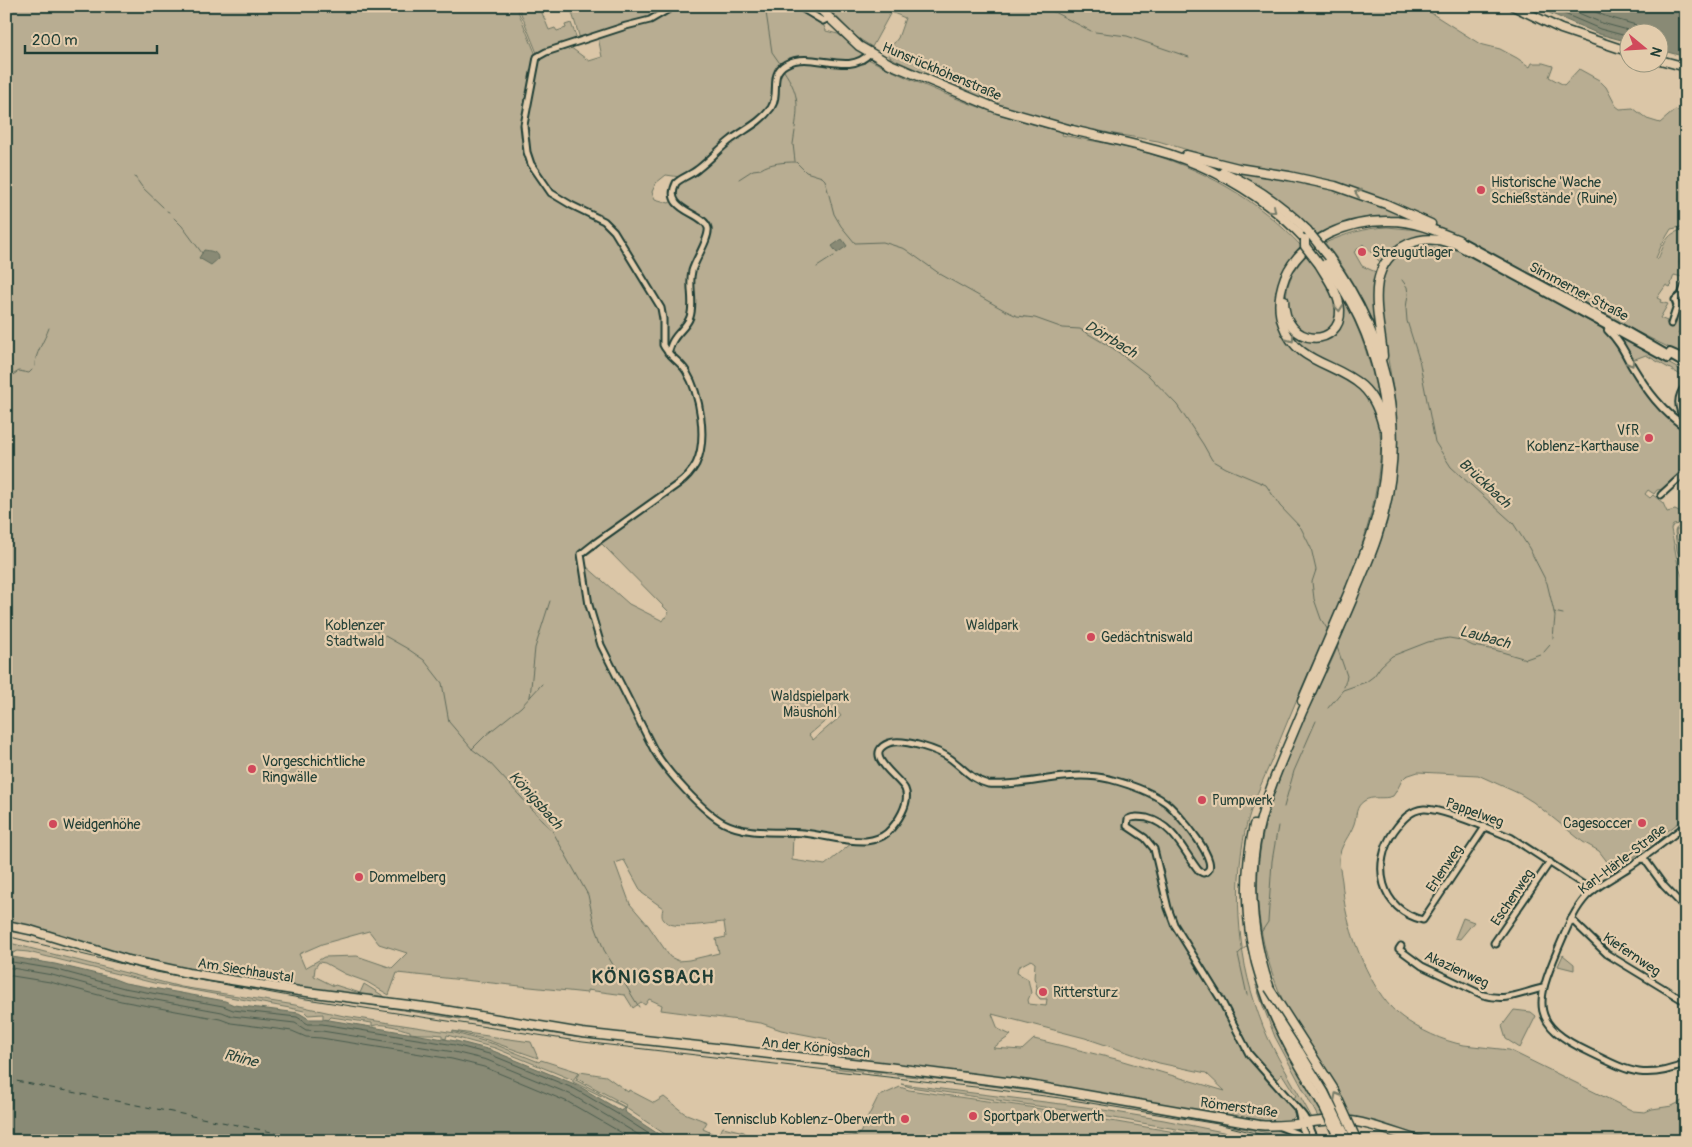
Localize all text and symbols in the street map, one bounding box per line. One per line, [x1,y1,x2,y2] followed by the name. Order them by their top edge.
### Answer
[25,22,158,54] scale bar
[1620,22,1670,72] north arrow
[32,31,77,50] text: 200 m
[880,39,1004,104] street label: Hunsrückhöhenstraße
[1646,45,1665,59] text: N
[1491,174,1618,207] place label: Historische 'Wache Schießstände' (Ruine)
[1475,184,1487,196] marker: Historische 'Wache Schießstände' (Ruine)
[1354,189,1362,199] one-way arrow
[1267,205,1276,213] one-way arrow
[1372,244,1453,261] place label: Streugutlager
[1356,246,1368,258] marker: Streugutlager
[1526,258,1631,325] street label: Simmerner Straße
[1333,304,1344,312] one-way arrow
[1081,317,1141,363] water label: Dörrbach
[1285,333,1294,343] one-way arrow
[1625,357,1635,366] one-way arrow
[1526,422,1639,455] place label: VfR Koblenz-Karthause
[1643,432,1655,444] marker: VfR Koblenz-Karthause
[1455,454,1515,513] water label: Brückbach
[325,617,385,650] park label: Koblenzer Stadtwald
[966,617,1018,634] park label: Waldpark
[1457,622,1513,654] water label: Laubach
[1101,629,1193,646] place label: Gedächtniswald
[1085,631,1097,643] marker: Gedächtniswald
[771,688,849,721] park label: Waldspielpark Mäushohl
[262,753,365,786] place label: Vorgeschichtliche Ringwälle
[246,763,258,775] marker: Vorgeschichtliche Ringwälle
[505,767,567,834] water label: Königsbach
[1212,792,1273,809] place label: Pumpwerk
[1196,794,1208,806] marker: Pumpwerk
[1443,794,1506,831] street label: Pappelweg
[1563,815,1632,832] place label: Cagesoccer
[63,816,140,833] place label: Weidgenhöhe
[1636,817,1648,829] marker: Cagesoccer
[47,818,59,830] marker: Weidgenhöhe
[1575,821,1670,898] street label: Karl-Härle-Straße
[1422,841,1466,895] street label: Erlenweg
[1487,866,1538,929] street label: Eschenweg
[369,869,446,886] place label: Dommelberg
[353,871,365,883] marker: Dommelberg
[1600,929,1664,980] street label: Kiefernweg
[1422,947,1492,992] street label: Akazienweg
[197,955,295,986] street label: Am Siechhaustal
[592,965,715,989] district label: KÖNIGSBACH
[1053,984,1118,1001] place label: Rittersturz
[1037,986,1049,998] marker: Rittersturz
[761,1033,871,1062] street label: An der Königsbach
[222,1045,261,1072] water label: Rhine
[1333,1093,1343,1102] one-way arrow
[1199,1094,1279,1121] street label: Römerstraße
[983,1108,1104,1125] place label: Sportpark Oberwerth
[967,1110,979,1122] marker: Sportpark Oberwerth
[714,1111,895,1128] place label: Tennisclub Koblenz-Oberwerth
[899,1113,911,1125] marker: Tennisclub Koblenz-Oberwerth

